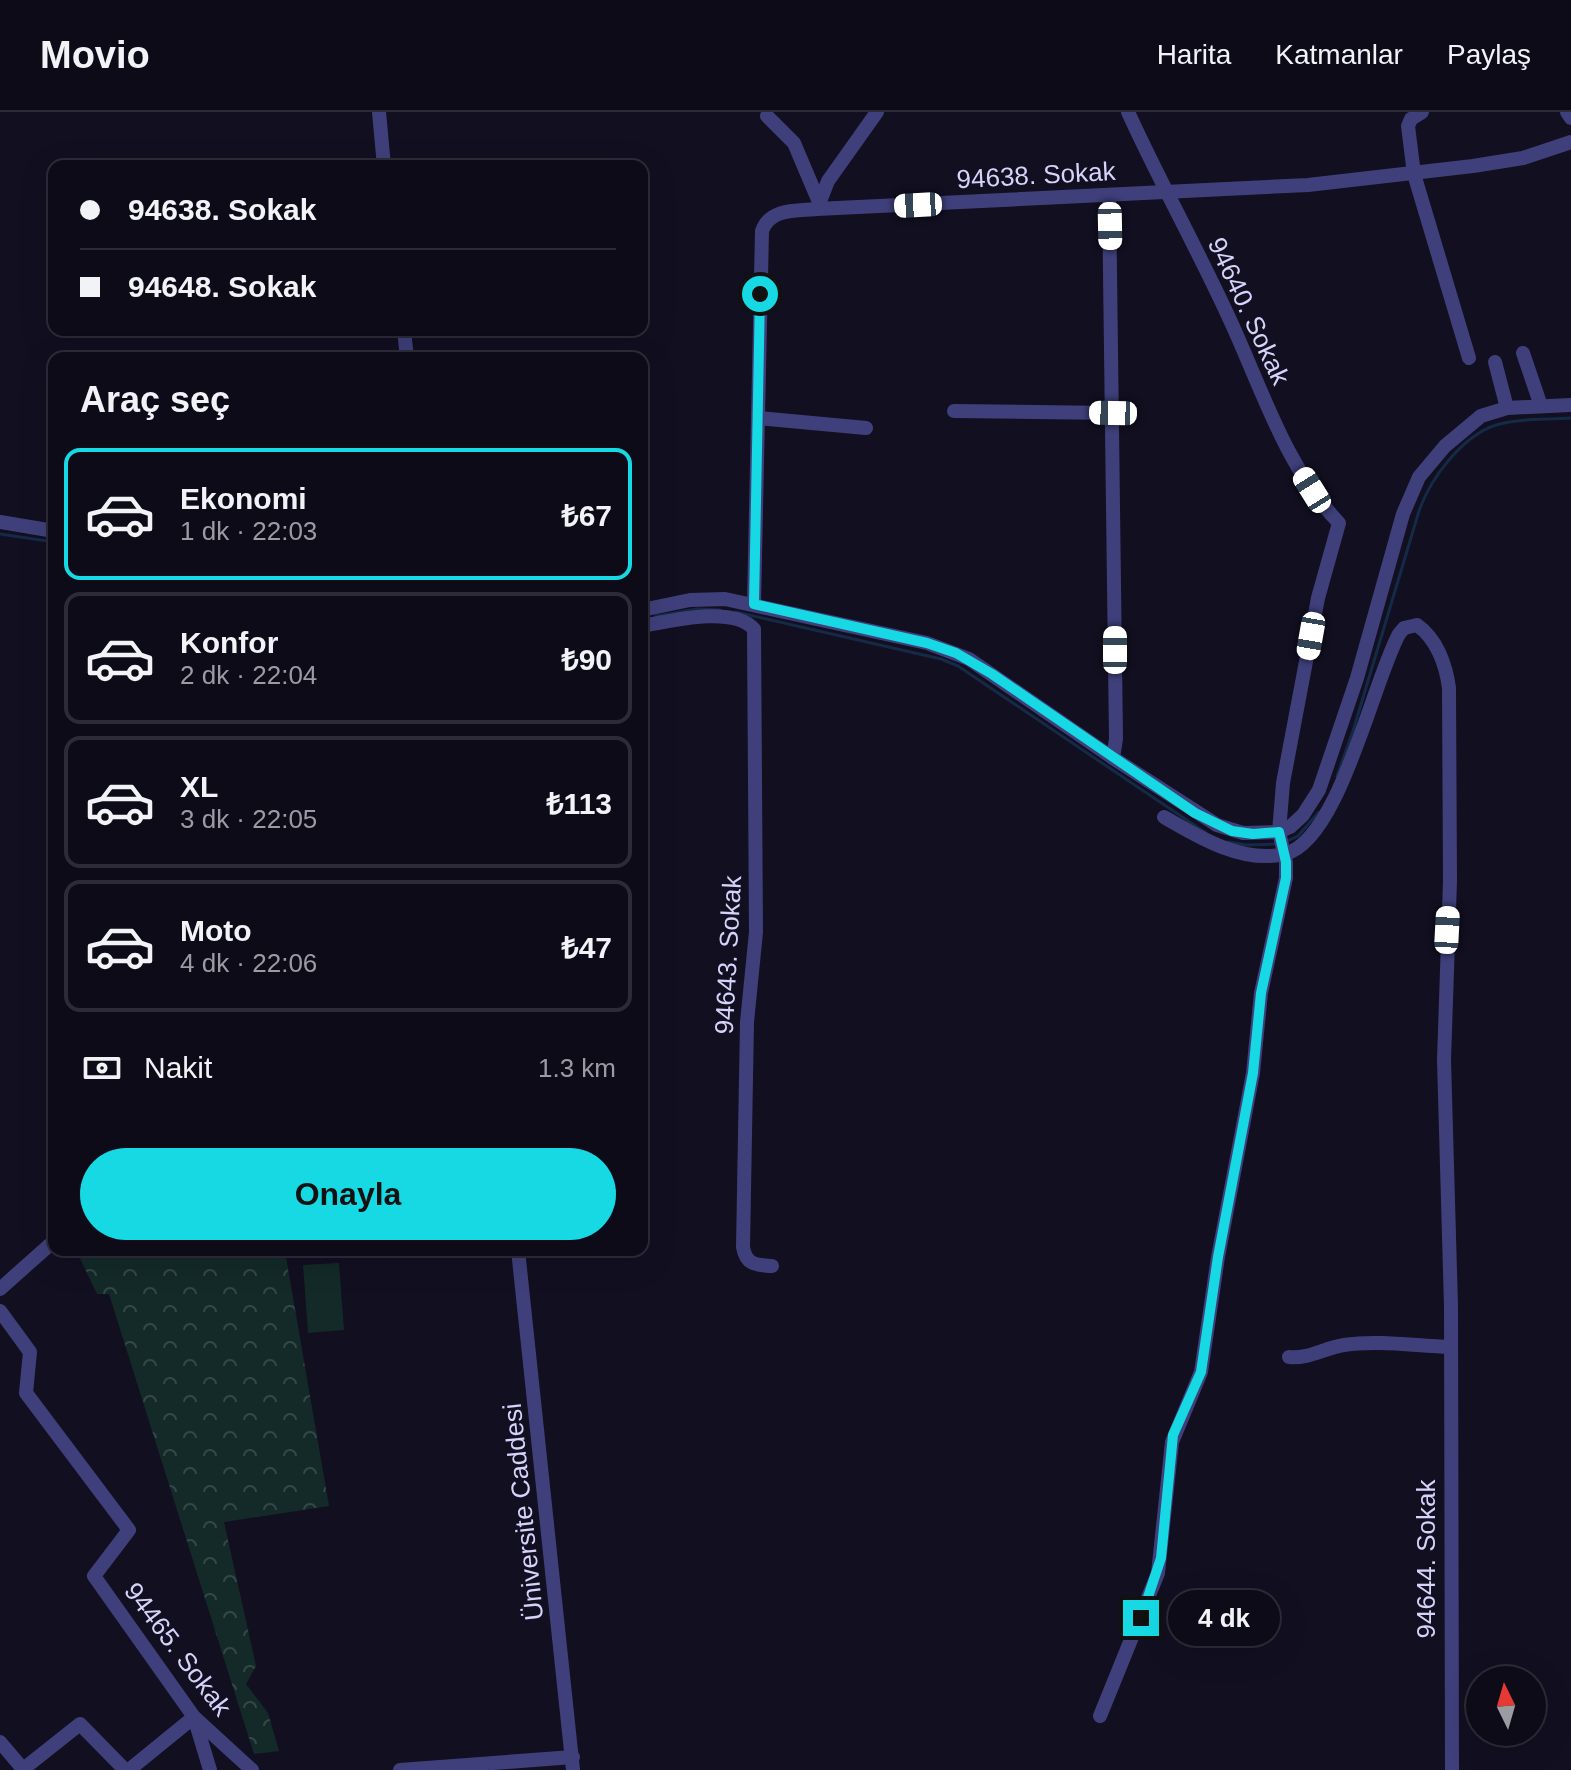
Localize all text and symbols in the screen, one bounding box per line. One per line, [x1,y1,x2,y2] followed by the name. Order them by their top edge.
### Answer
[40,34,150,76] text: Movio
[1157,39,1231,70] text: Harita
[1275,39,1403,70] text: Katmanlar
[1447,39,1531,70] text: Paylaş
[956,156,1117,194] street label: 94638. Sokak
[893,192,943,218] car
[128,193,316,226] text: 94638. Sokak
[1098,202,1122,250] car
[1202,233,1297,390] street label: 94640. Sokak
[128,270,316,303] text: 94648. Sokak
[742,276,778,312] route start
[80,379,230,420] text: Araç seç
[1089,401,1137,425] car
[1289,463,1335,517] car
[84,478,156,550] icon: car
[180,482,307,515] text: Ekonomi
[561,499,612,532] text: ₺67
[180,516,317,546] text: 1 dk · 22:03
[1295,610,1327,662] car
[84,622,156,694] icon: car
[180,626,278,659] text: Konfor
[1103,626,1127,674] car
[561,643,612,676] text: ₺90
[180,660,317,690] text: 2 dk · 22:04
[84,766,156,838] icon: car
[180,770,218,803] text: XL
[546,787,612,820] text: ₺113
[180,804,317,834] text: 3 dk · 22:05
[709,874,747,1035] street label: 94643. Sokak
[1434,905,1460,955] car
[84,910,156,982] icon: car
[180,914,252,947] text: Moto
[561,931,612,964] text: ₺47
[180,948,317,978] text: 4 dk · 22:06
[80,1046,124,1090] icon: cash
[144,1051,212,1084] text: Nakit
[538,1053,616,1083] text: 1.3 km
[80,1148,616,1240] button: Onayla
[497,1402,549,1622] street label: Üniversite Caddesi
[1411,1478,1441,1639] street label: 94644. Sokak
[118,1576,238,1722] street label: 94465. Sokak
[1169,1590,1281,1646] callout: 4 dk
[1123,1600,1159,1636] route end
[1198,1603,1250,1633] text: 4 dk
[1466,1666,1546,1746] north arrow
[1466,1666,1546,1746] map controls

